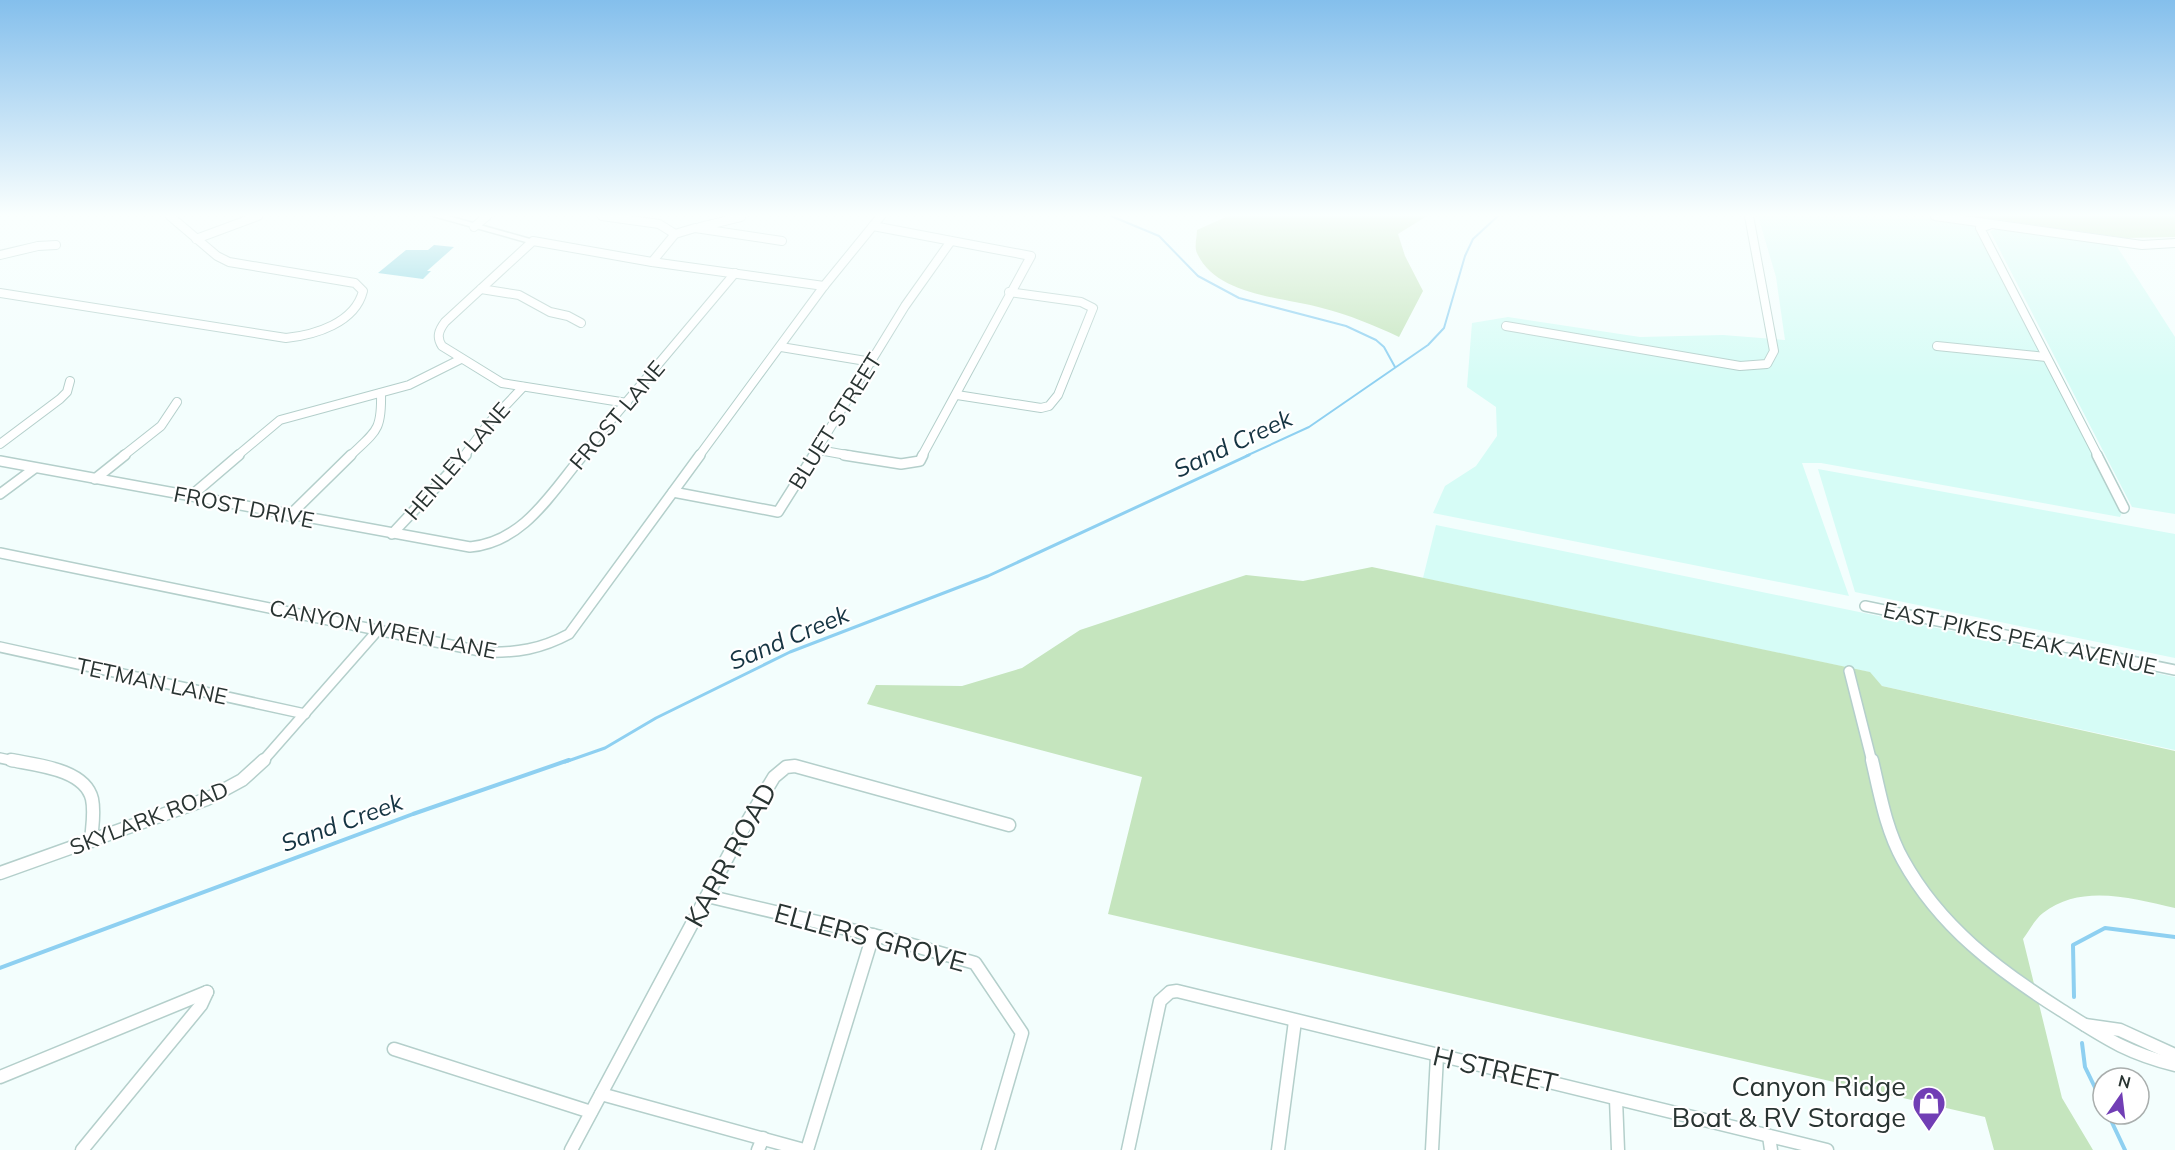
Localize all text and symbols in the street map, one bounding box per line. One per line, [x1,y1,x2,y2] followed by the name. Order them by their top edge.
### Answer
[782,348,888,494] street label: BLUET STREET
[563,355,671,475] street label: FROST LANE
[398,396,516,526] street label: HENLEY LANE
[1168,402,1297,484] water label: Sand Creek
[171,480,317,534] street label: FROST DRIVE
[267,593,499,665] street label: CANYON WREN LANE
[1881,595,2159,681] street label: EAST PIKES PEAK AVENUE
[724,598,854,676] water label: Sand Creek
[74,651,230,711] street label: TETMAN LANE
[66,775,232,861] street label: SKYLARK ROAD
[677,776,784,933] street label: KARR ROAD
[277,786,407,858] water label: Sand Creek
[771,895,970,979] street label: ELLERS GROVE
[1430,1038,1561,1100] street label: H STREET
[2091,1066,2151,1126] north arrow
[1672,1069,1906,1134] place label: Canyon Ridge Boat & RV Storage
[2116,1070,2133,1093] text: N
[1911,1085,1947,1132] shop icon: Canyon Ridge Boat & RV Storage

